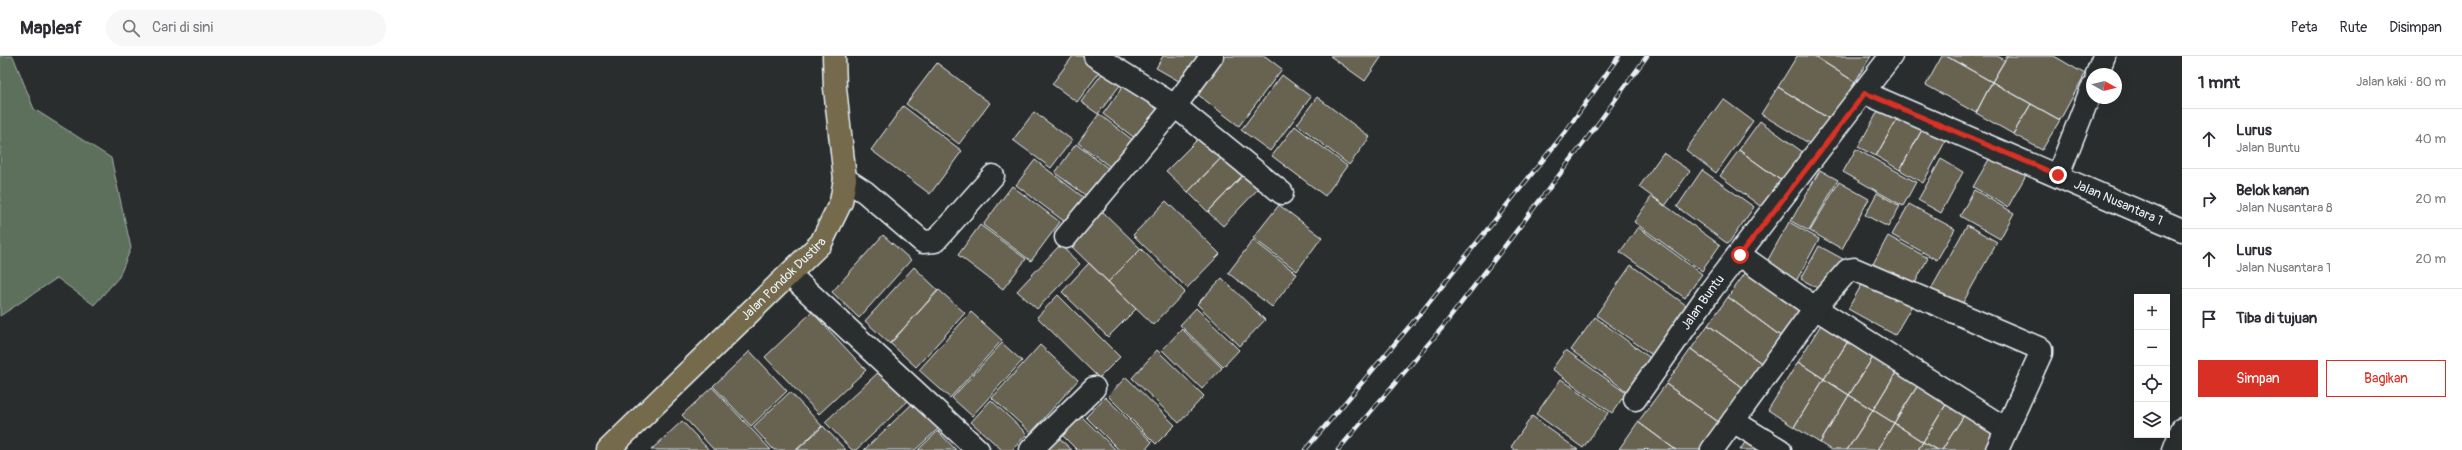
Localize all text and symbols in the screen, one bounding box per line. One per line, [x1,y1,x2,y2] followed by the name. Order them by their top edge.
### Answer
[106,10,386,46] search box
[20,16,82,40] text: Mapleaf
[120,17,142,39] icon: search
[152,18,213,37] text: Cari di sini
[2291,19,2318,36] text: Peta
[2340,19,2367,36] text: Rute
[2389,19,2442,36] text: Disimpan
[2086,68,2122,104] north arrow
[2198,72,2240,93] text: 1 mnt
[2356,74,2446,90] text: Jalan kaki · 80 m
[2236,121,2272,140] text: Lurus
[2198,128,2220,150] icon: ahead
[2415,131,2446,147] text: 40 m
[2236,140,2300,156] text: Jalan Buntu
[2049,166,2067,184] route end
[2071,176,2165,229] street label: Jalan Nusantara 1
[2236,181,2309,200] text: Belok kanan
[2198,188,2220,210] icon: right
[2415,191,2446,207] text: 20 m
[2236,200,2333,216] text: Jalan Nusantara 8
[738,236,830,324] street label: Jalan Pondok Dustira
[2236,241,2272,260] text: Lurus
[1731,246,1749,264] route start
[2198,248,2220,270] icon: ahead
[2415,251,2446,267] text: 20 m
[2236,260,2331,276] text: Jalan Nusantara 1
[1678,271,1728,333] street label: Jalan Buntu
[2134,294,2170,438] map controls
[2134,294,2170,330] button: +
[2198,308,2220,330] icon: arrive
[2236,309,2317,328] text: Tiba di tujuan
[2134,330,2170,366] button: −
[2198,360,2318,397] button: Simpan
[2326,360,2446,397] button: Bagikan
[2134,366,2170,402] button: locate
[2134,402,2170,438] button: layers

